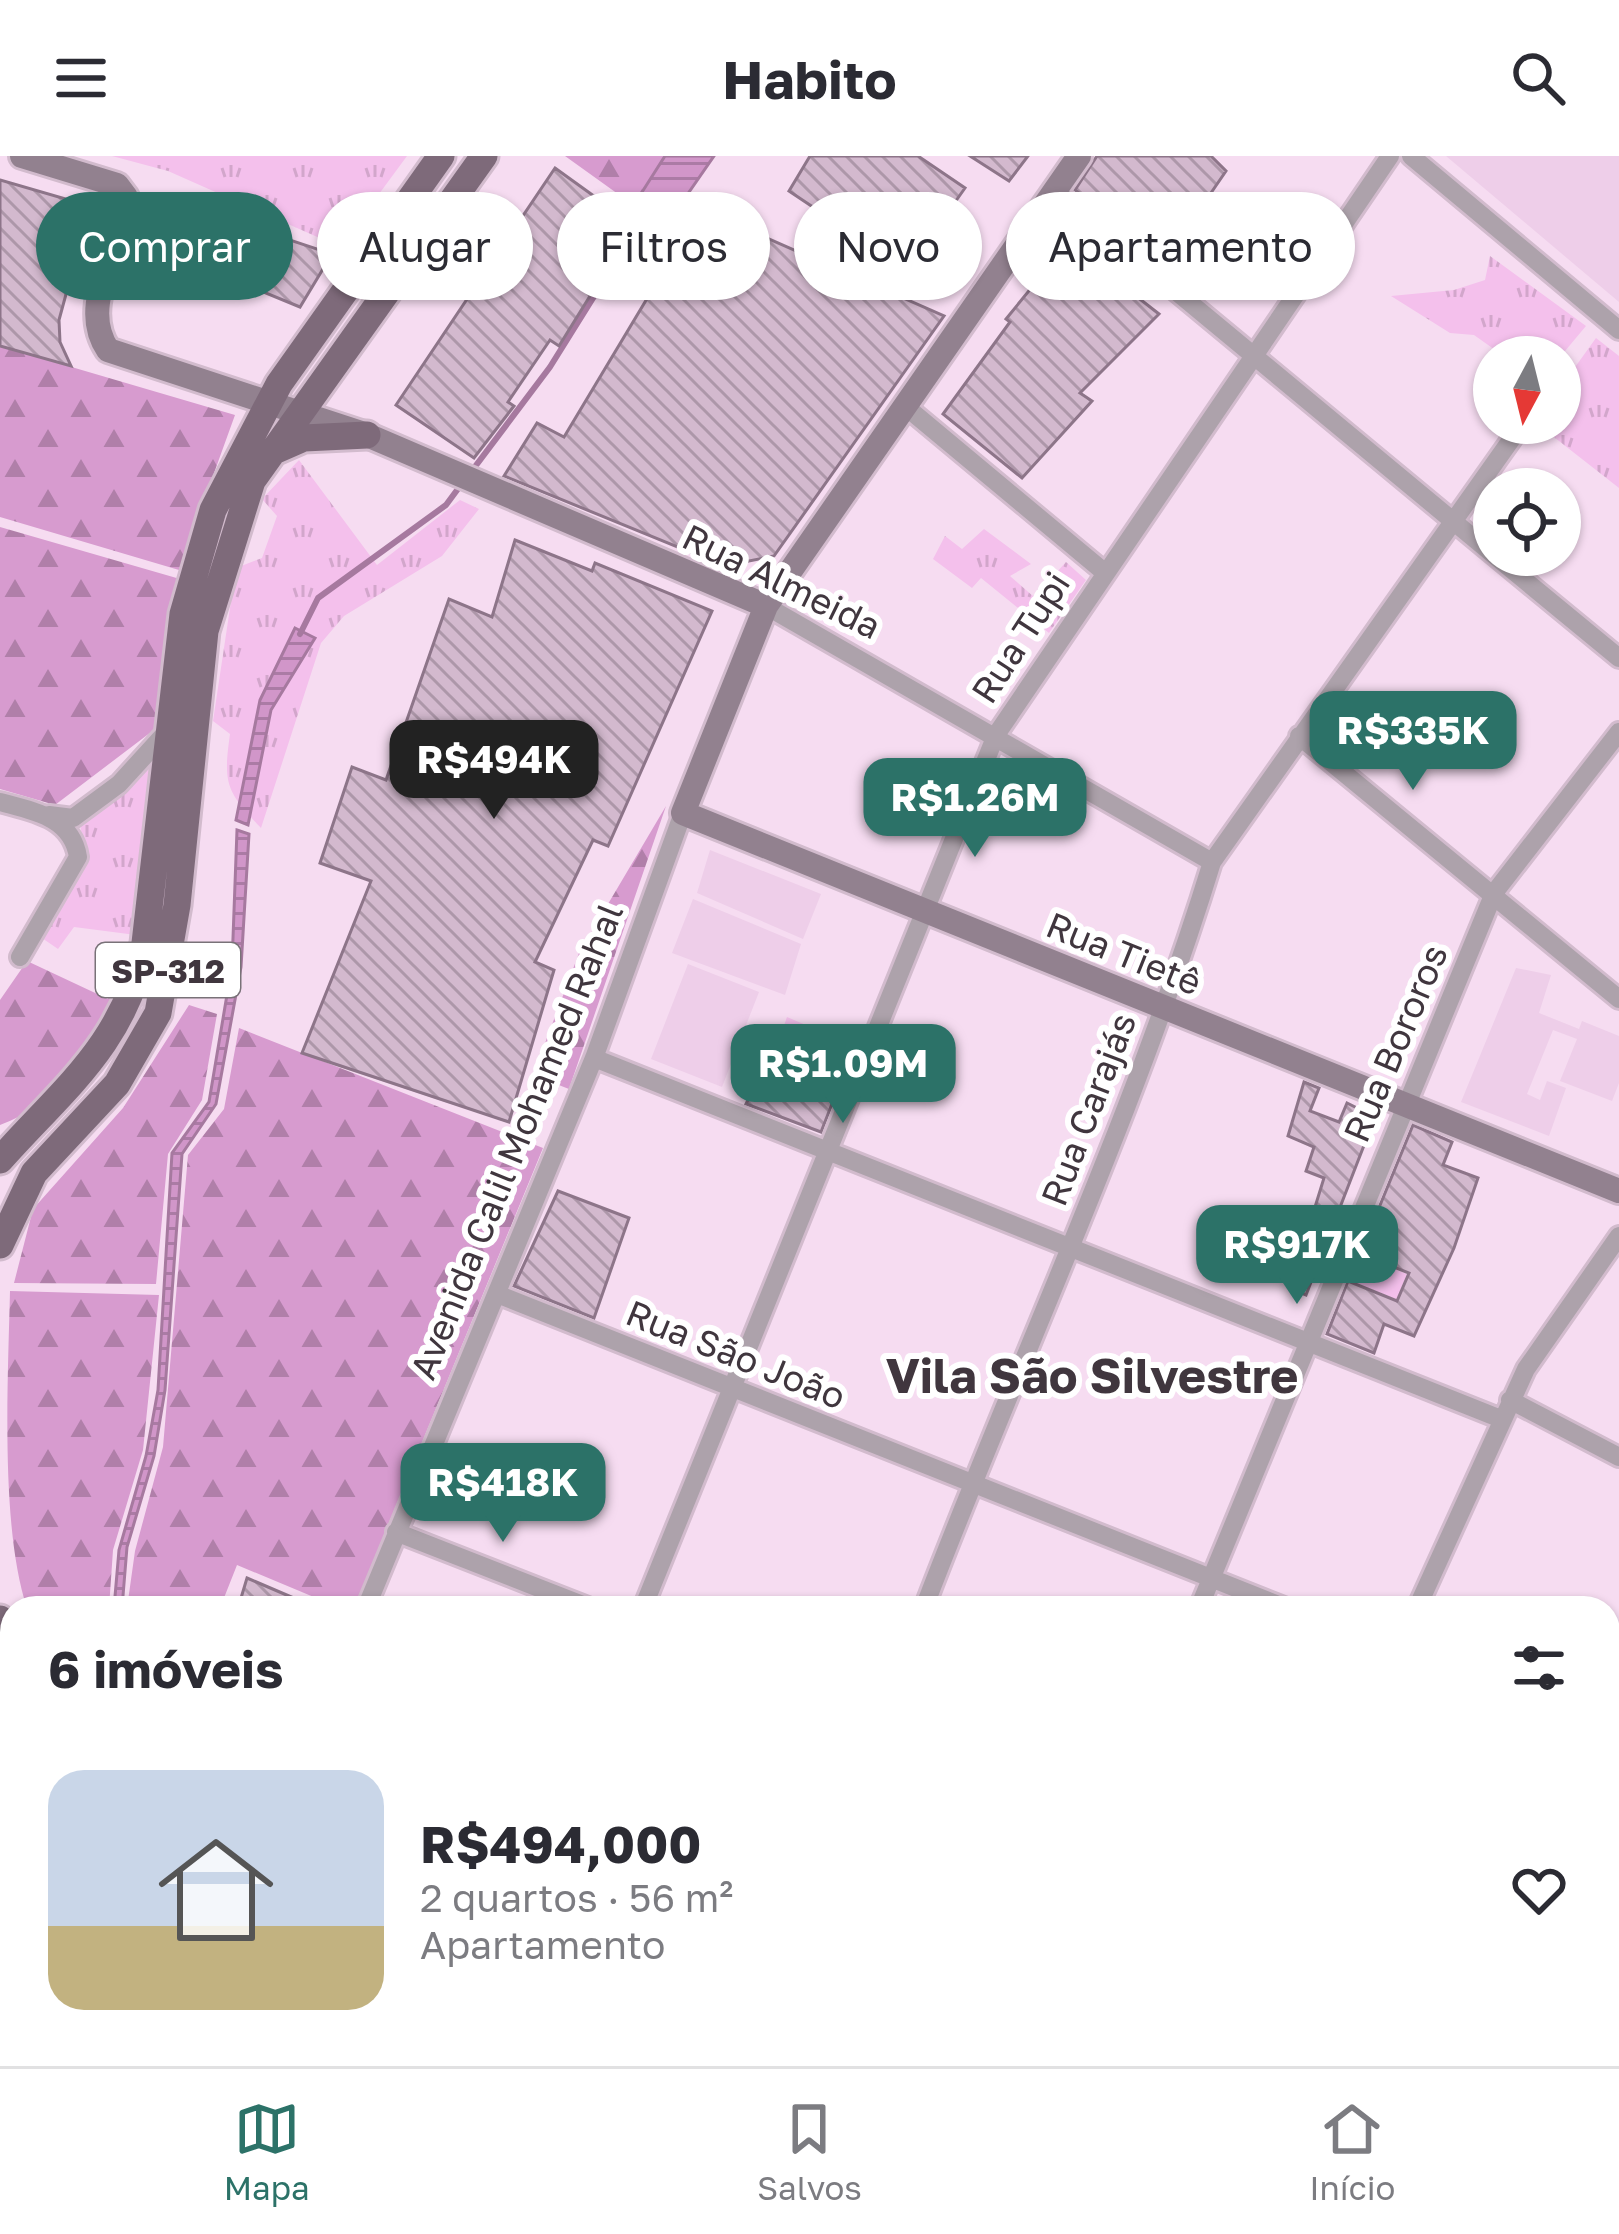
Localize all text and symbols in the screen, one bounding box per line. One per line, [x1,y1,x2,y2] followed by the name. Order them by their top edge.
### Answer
[48,45,114,111] icon: menu
[1505,45,1571,111] icon: search
[722,46,897,111] text: Habito
[36,192,293,300] chip: Comprar
[317,192,533,300] chip: Alugar
[557,192,770,300] chip: Filtros
[794,192,982,300] chip: Novo
[1006,192,1355,300] chip: Apartamento
[1473,336,1581,444] north arrow
[1473,336,1581,576] map controls
[1473,468,1581,576] button: locate
[676,515,888,647] street label: Rua Almeida
[962,563,1078,711] street label: Rua Tupi
[1315,691,1511,793] pin: R$335K
[1337,706,1489,753] text: R$335K
[396,720,592,822] pin: R$494K
[416,735,572,782] text: R$494K
[864,758,1086,860] pin: R$1.26M
[890,773,1060,820] text: R$1.26M
[401,897,631,1385] street label: Avenida Calil Mohamed Rahal
[1040,903,1208,1003] street label: Rua Tietê
[1334,938,1456,1148] street label: Rua Bororos
[96,943,240,997] road number: SP-312
[1032,1007,1144,1211] street label: Rua Carajás
[732,1024,954,1126] pin: R$1.09M
[758,1039,928,1086] text: R$1.09M
[1199,1205,1395,1307] pin: R$917K
[1223,1220,1371,1267] text: R$917K
[620,1291,852,1417] street label: Rua São João
[886,1346,1298,1404] district label: Vila São Silvestre
[405,1443,601,1545] pin: R$418K
[428,1458,578,1505] text: R$418K
[1506,1635,1572,1701] icon: filters
[48,1638,284,1699] text: 6 imóveis
[420,1813,702,1874] text: R$494,000
[144,1818,288,1962] icon: home
[1506,1857,1572,1923] icon: heart
[420,1874,733,1921] text: 2 quartos · 56 m²
[420,1921,666,1968] text: Apartamento
[224,2096,310,2207] tab: Mapa
[757,2096,862,2207] tab: Salvos
[1309,2096,1395,2207] tab: Início

